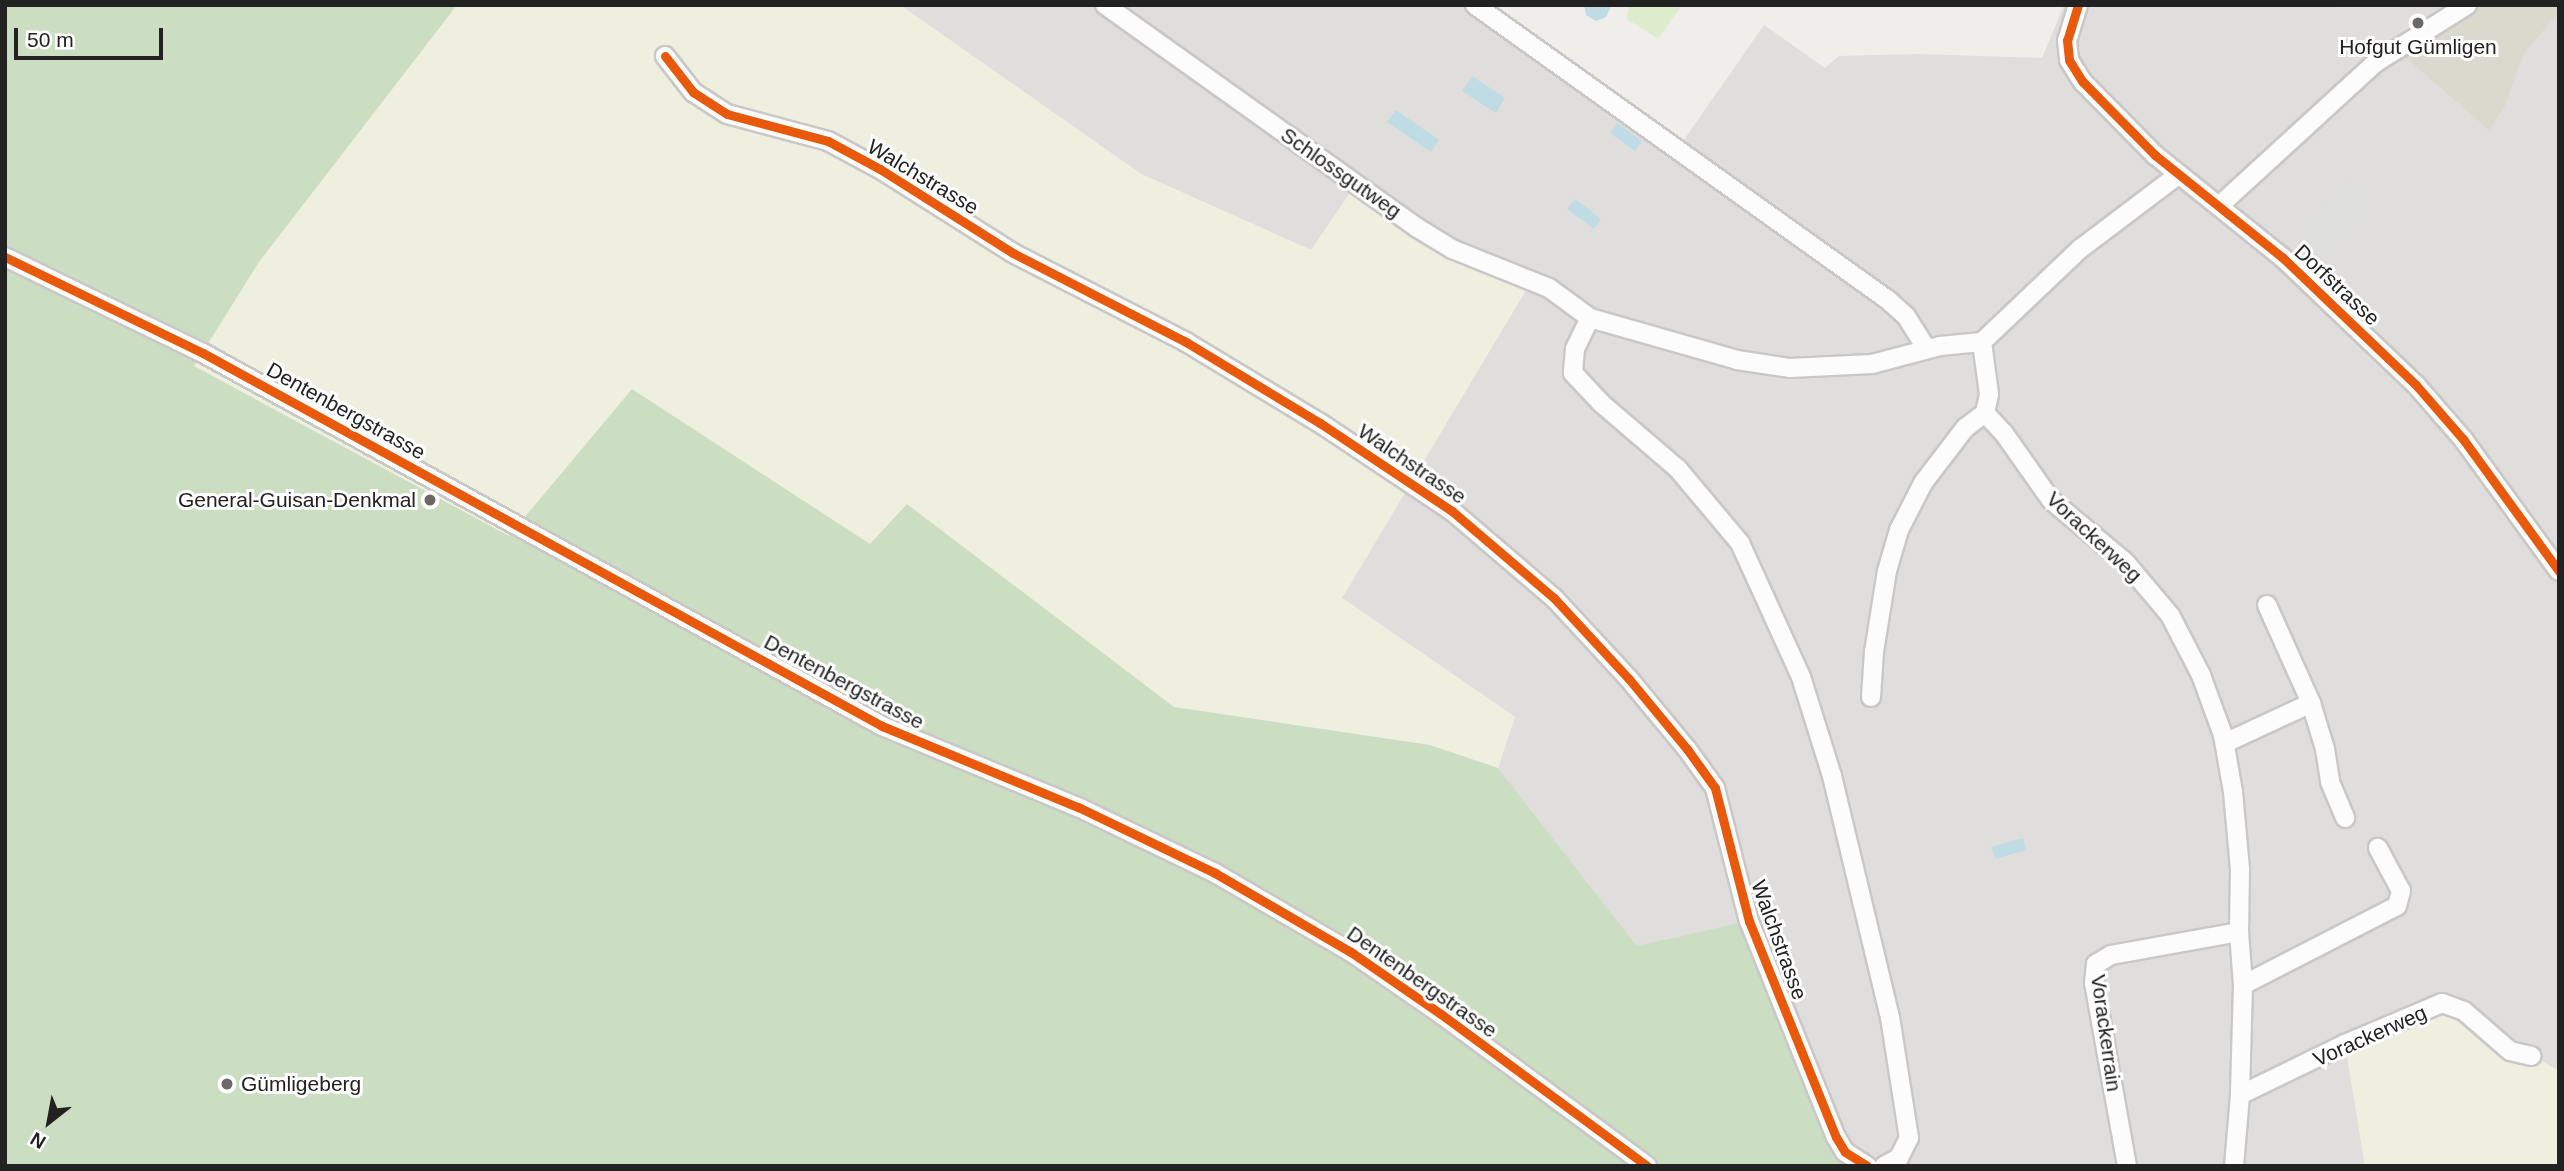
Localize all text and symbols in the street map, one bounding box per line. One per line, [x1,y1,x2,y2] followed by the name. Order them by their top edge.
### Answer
[18,14,166,58] scale bar
[2410,15,2426,31] marker: Hofgut Gümligen
[27,28,74,51] text: 50 m
[2339,34,2497,60] place label: Hofgut Gümligen
[1276,122,1406,224] street label: Schlossgutweg
[863,134,983,220] street label: Walchstrasse
[2289,239,2385,331] street label: Dorfstrasse
[262,357,430,465] street label: Dentenbergstrasse
[1353,419,1471,509] street label: Walchstrasse
[2041,486,2147,588] street label: Vorackerweg
[178,487,416,513] place label: General-Guisan-Denkmal
[422,492,438,508] marker: General-Guisan-Denkmal
[760,629,928,735] street label: Dentenbergstrasse
[1746,877,1812,1003] street label: Walchstrasse
[1342,921,1502,1043] street label: Dentenbergstrasse
[2085,973,2127,1093] street label: Vorackerrain
[2309,1000,2431,1072] street label: Vorackerweg
[241,1071,361,1097] place label: Gümligeberg
[219,1076,235,1092] marker: Gümligeberg
[14,1087,84,1157] north arrow
[27,1128,49,1153] text: N

